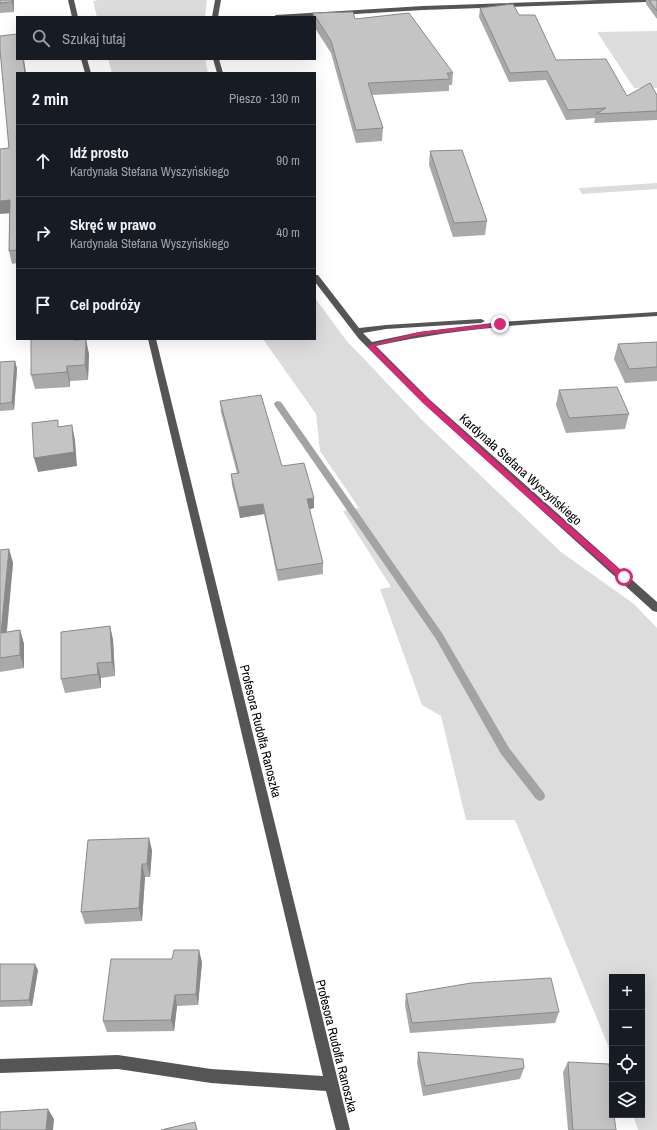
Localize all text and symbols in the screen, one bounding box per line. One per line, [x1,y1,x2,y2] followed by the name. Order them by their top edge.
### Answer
[16,16,316,60] search box
[30,27,52,49] icon: search
[62,28,126,49] text: Szukaj tutaj
[32,87,68,110] text: 2 min
[229,90,300,107] text: Pieszo · 130 m
[70,142,129,163] text: Idź prosto
[32,150,54,172] icon: ahead
[276,152,300,169] text: 90 m
[70,163,229,180] text: Kardynała Stefana Wyszyńskiego
[70,214,156,235] text: Skręć w prawo
[32,222,54,244] icon: right
[276,224,300,241] text: 40 m
[70,235,229,252] text: Kardynała Stefana Wyszyńskiego
[32,294,54,316] icon: arrive
[70,294,140,315] text: Cel podróży
[491,315,509,333] route end
[456,410,586,529] street label: Kardynała Stefana Wyszyńskiego
[615,568,633,586] route start
[236,663,285,799] street label: Profesora Rudolfa Ranoszka
[609,974,645,1118] map controls
[609,974,645,1010] button: +
[312,978,361,1114] street label: Profesora Rudolfa Ranoszka
[609,1010,645,1046] button: −
[609,1046,645,1082] button: locate
[609,1082,645,1118] button: layers

